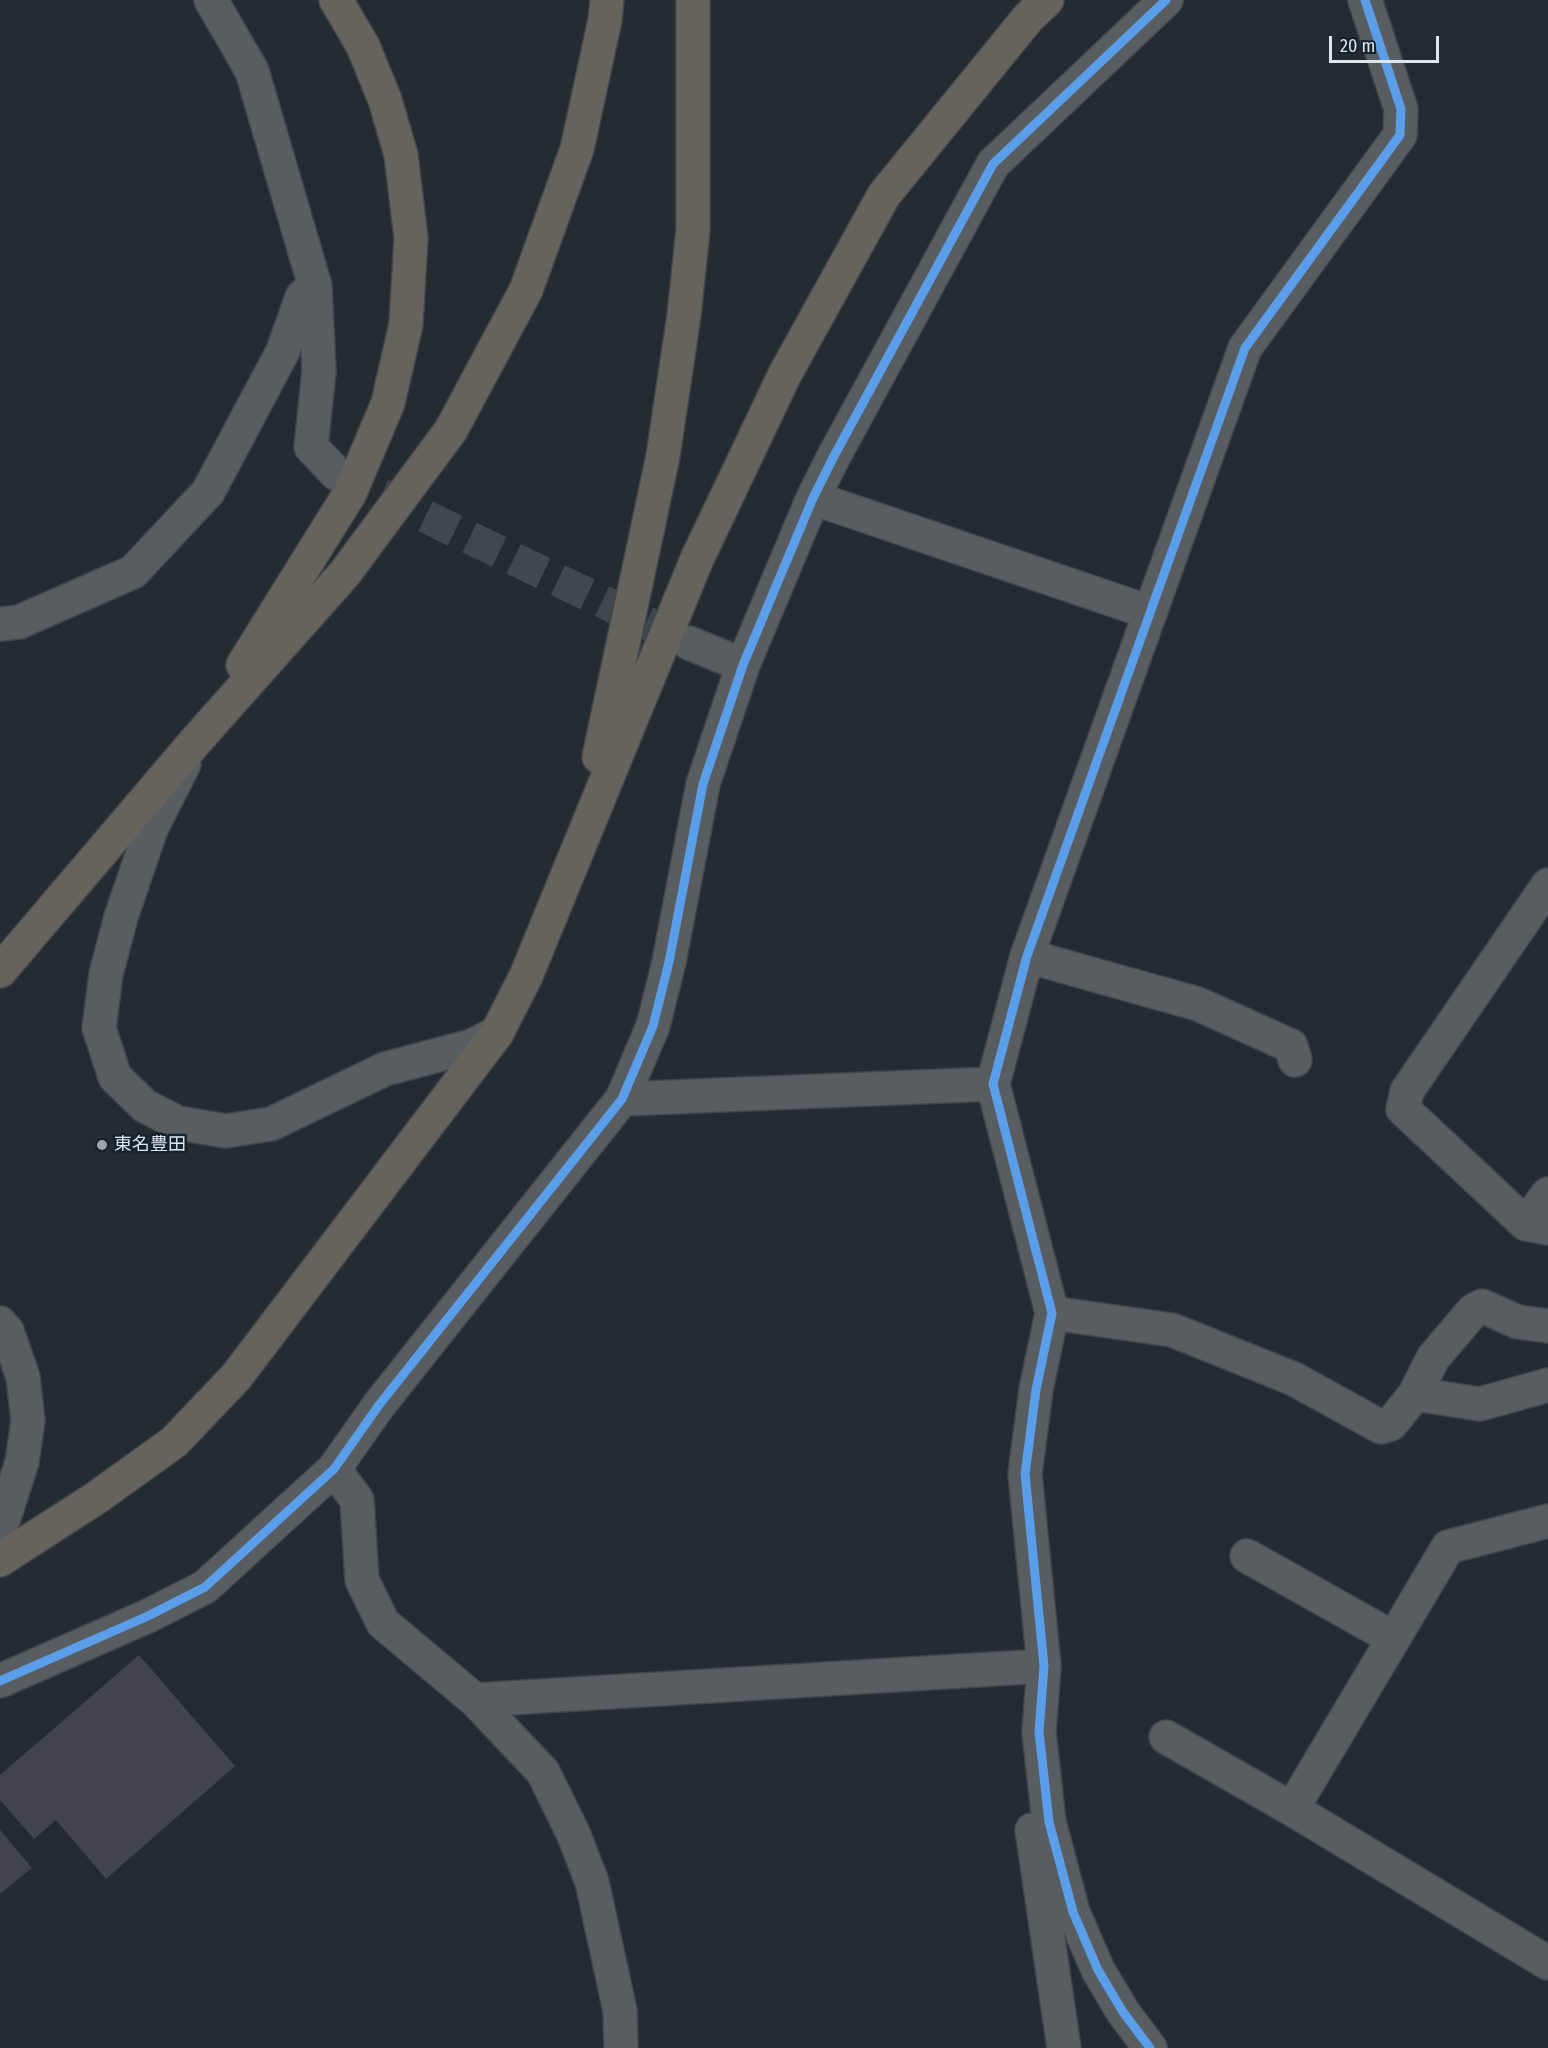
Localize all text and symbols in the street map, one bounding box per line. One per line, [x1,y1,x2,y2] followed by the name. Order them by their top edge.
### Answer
[1332,24,1442,62] scale bar
[1340,35,1375,57] text: 20 m
[114,1134,186,1156] place label: 東名豊田
[95,1138,109,1152] marker: 東名豊田

